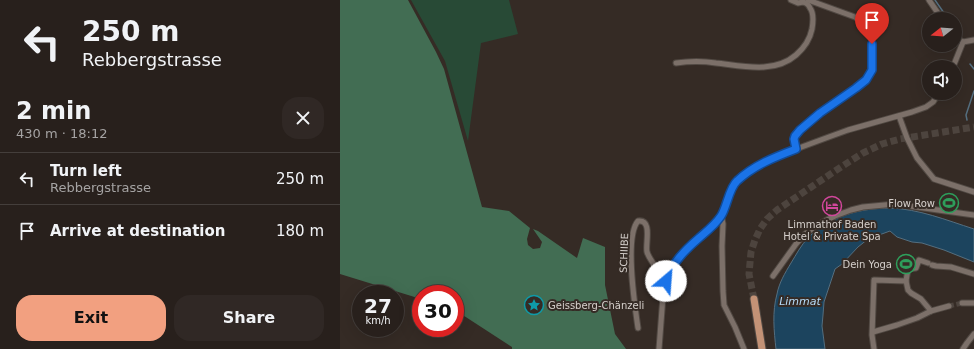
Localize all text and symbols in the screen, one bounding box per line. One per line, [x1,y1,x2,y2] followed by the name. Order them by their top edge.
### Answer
[855,3,889,44] pin
[861,9,883,31] icon: arrive
[922,12,962,52] north arrow
[922,12,962,100] map controls
[82,15,179,48] text: 250 m
[16,16,68,68] icon: left
[82,49,222,70] text: Rebbergstrasse
[922,60,962,100] button: sound
[16,97,91,125] text: 2 min
[282,97,324,139] button: close
[16,126,107,141] text: 430 m · 18:12
[50,162,122,180] text: Turn left
[16,168,38,190] icon: left
[276,170,324,188] text: 250 m
[50,180,151,195] text: Rebbergstrasse
[938,192,960,214] sports icon: Flow Row
[821,195,843,217] hotel icon: Limmathof Baden Hotel & Private Spa
[888,198,935,209] place label: Flow Row
[783,219,881,242] place label: Limmathof Baden Hotel & Private Spa
[16,220,38,242] icon: arrive
[50,222,225,240] text: Arrive at destination
[276,222,324,240] text: 180 m
[618,233,630,273] street label: SCHIIBE
[895,253,917,275] sports icon: Dein Yoga
[842,259,892,270] place label: Dein Yoga
[645,260,687,302] position arrow
[412,285,464,337] speed limit sign: 30
[364,294,392,318] text: 27
[523,294,545,316] place icon: Geissberg-Chänzeli
[16,295,166,341] button: Exit
[174,295,324,341] button: Share
[779,295,822,308] water label: Limmat
[548,300,644,311] place label: Geissberg-Chänzeli
[365,315,391,326] text: km/h

